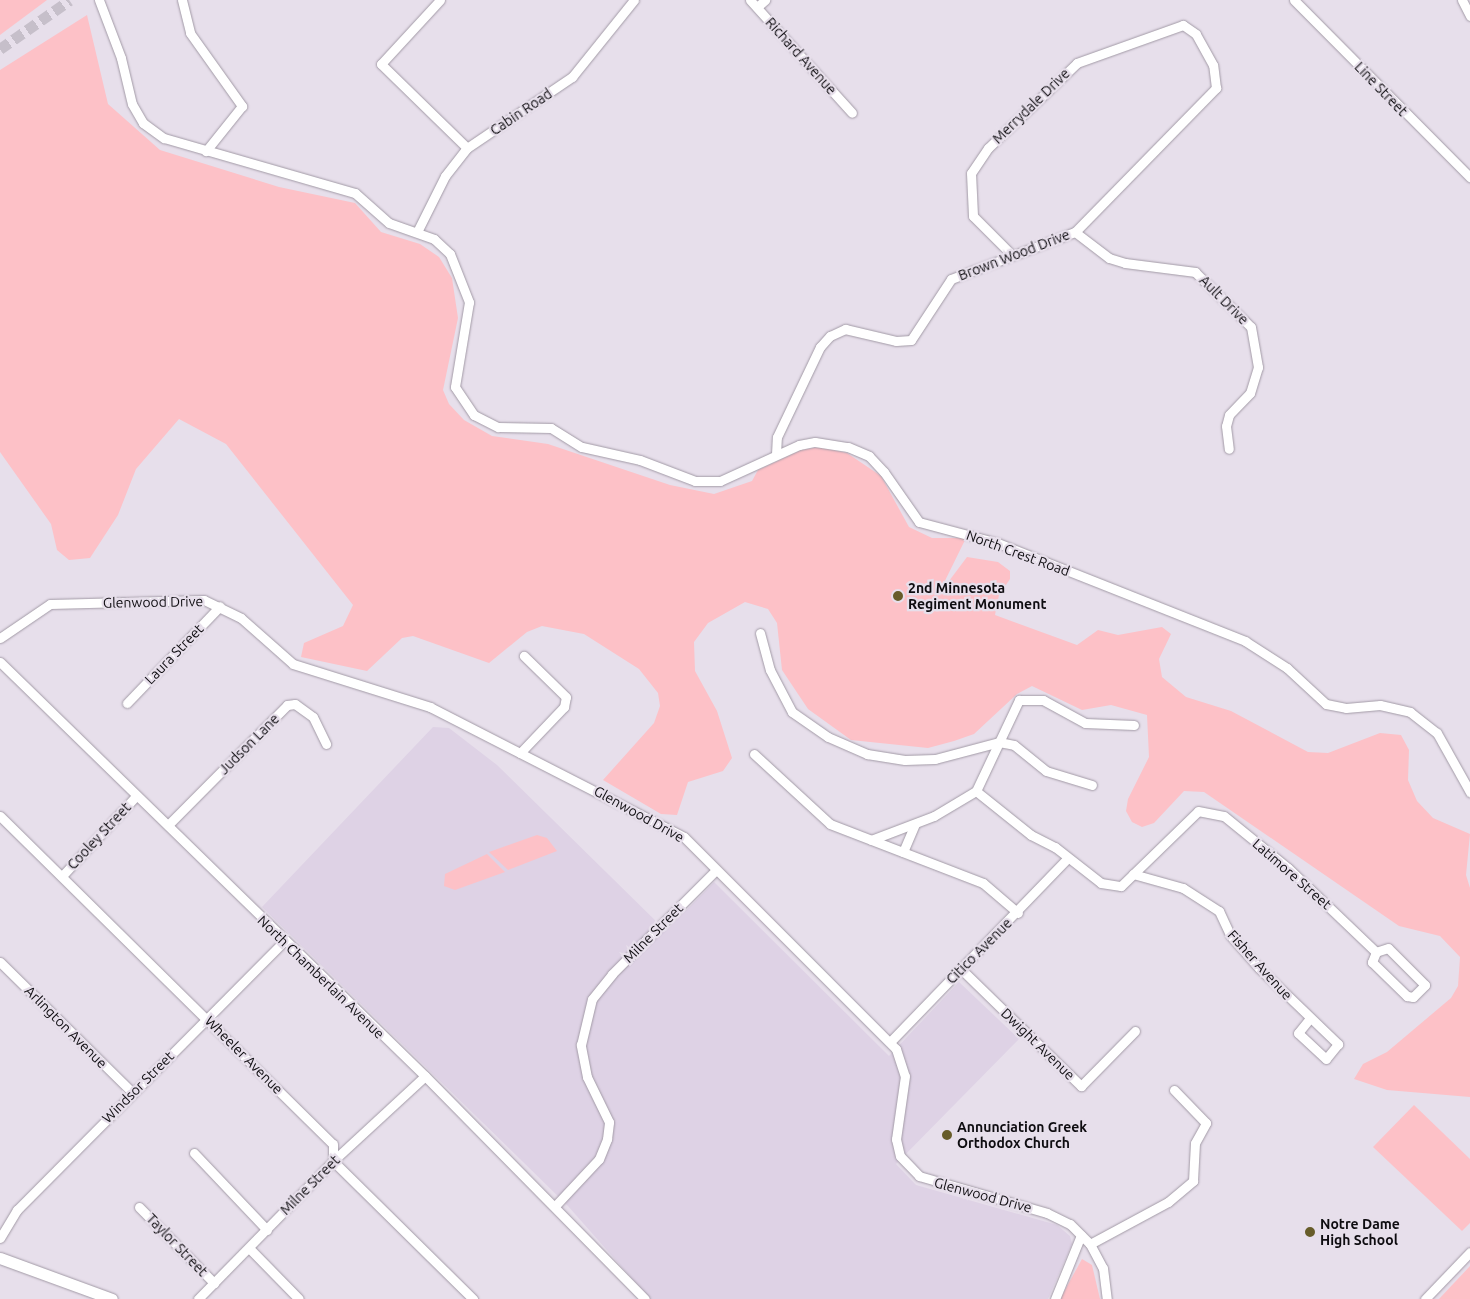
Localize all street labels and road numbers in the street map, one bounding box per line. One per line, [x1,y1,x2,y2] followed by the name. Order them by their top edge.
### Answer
[762,14,840,98] street label: Richard Avenue
[1351,59,1411,119] street label: Line Street
[989,65,1073,147] street label: Merrydale Drive
[487,85,555,139] street label: Cabin Road
[956,226,1072,284] street label: Brown Wood Drive
[1196,272,1252,328] street label: Ault Drive
[964,526,1072,580] street label: North Crest Road
[103,593,203,611] street label: Glenwood Drive
[141,620,207,688] street label: Laura Street
[215,710,283,778] street label: Judson Lane
[591,782,687,846] street label: Glenwood Drive
[64,799,134,873] street label: Cooley Street
[1249,835,1335,913] street label: Latimore Street
[620,900,686,966] street label: Milne Street
[254,912,388,1042] street label: North Chamberlain Avenue
[943,915,1015,987] street label: Citico Avenue
[1224,927,1296,1003] street label: Fisher Avenue
[21,982,111,1072] street label: Arlington Avenue
[998,1005,1078,1083] street label: Dwight Avenue
[201,1012,287,1098] street label: Wheeler Avenue
[99,1048,177,1126] street label: Windsor Street
[277,1152,343,1218] street label: Milne Street
[932,1174,1034,1216] street label: Glenwood Drive
[143,1210,211,1280] street label: Taylor Street

